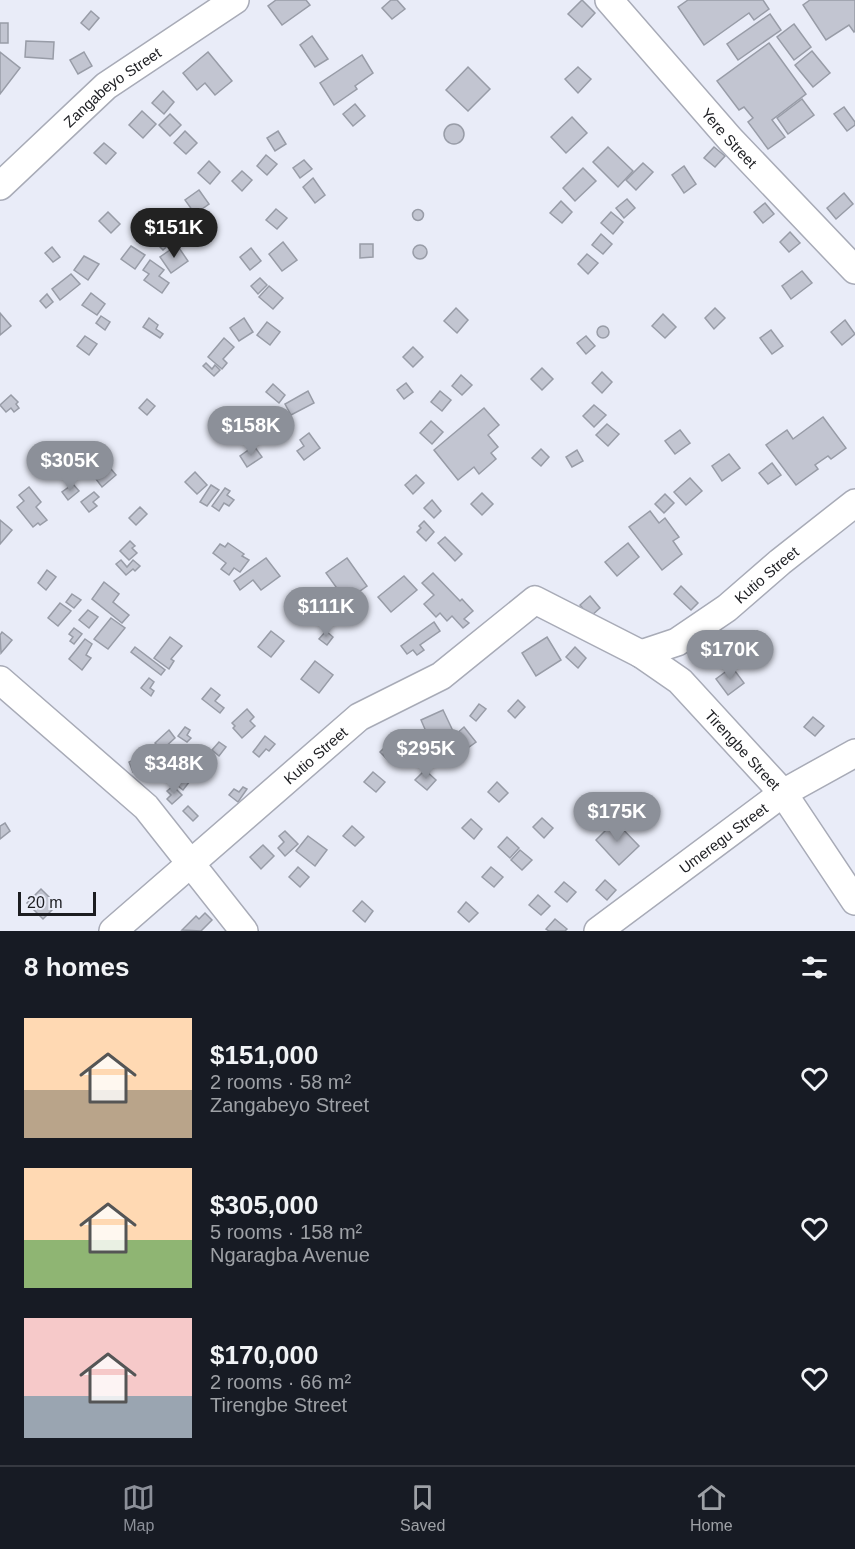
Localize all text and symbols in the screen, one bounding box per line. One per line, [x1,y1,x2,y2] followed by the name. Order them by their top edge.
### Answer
[60,43,165,130] street label: Zangabeyo Street
[698,104,762,172] street label: Yere Street
[132,208,216,259] pin: $151K
[145,216,203,238] text: $151K
[209,406,293,457] pin: $158K
[222,414,280,436] text: $158K
[28,441,112,492] pin: $305K
[41,449,99,471] text: $305K
[731,542,802,606] street label: Kutio Street
[284,587,368,638] pin: $111K
[298,595,354,617] text: $111K
[688,630,772,681] pin: $170K
[701,638,759,660] text: $170K
[702,706,785,794] street label: Tirengbe Street
[280,722,351,787] street label: Kutio Street
[384,729,468,780] pin: $295K
[397,737,455,759] text: $295K
[132,744,216,795] pin: $348K
[145,752,203,774] text: $348K
[575,792,659,843] pin: $175K
[676,799,771,876] street label: Umeregu Street
[588,800,646,822] text: $175K
[18,889,96,917] scale bar
[27,894,63,911] text: 20 m
[798,951,831,984] icon: filters
[24,952,130,982] text: 8 homes
[210,1040,318,1070] text: $151,000
[72,1042,144,1114] icon: home
[798,1062,831,1095] icon: heart
[210,1071,351,1093] text: 2 rooms · 58 m²
[210,1094,369,1116] text: Zangabeyo Street
[210,1190,318,1220] text: $305,000
[72,1192,144,1264] icon: home
[798,1212,831,1245] icon: heart
[210,1221,362,1243] text: 5 rooms · 158 m²
[210,1244,370,1266] text: Ngaragba Avenue
[210,1340,318,1370] text: $170,000
[72,1342,144,1414] icon: home
[798,1362,831,1395] icon: heart
[210,1371,351,1393] text: 2 rooms · 66 m²
[210,1394,347,1416] text: Tirengbe Street
[122,1481,155,1535] tab: Map
[400,1481,445,1535] tab: Saved
[690,1481,733,1535] tab: Home

